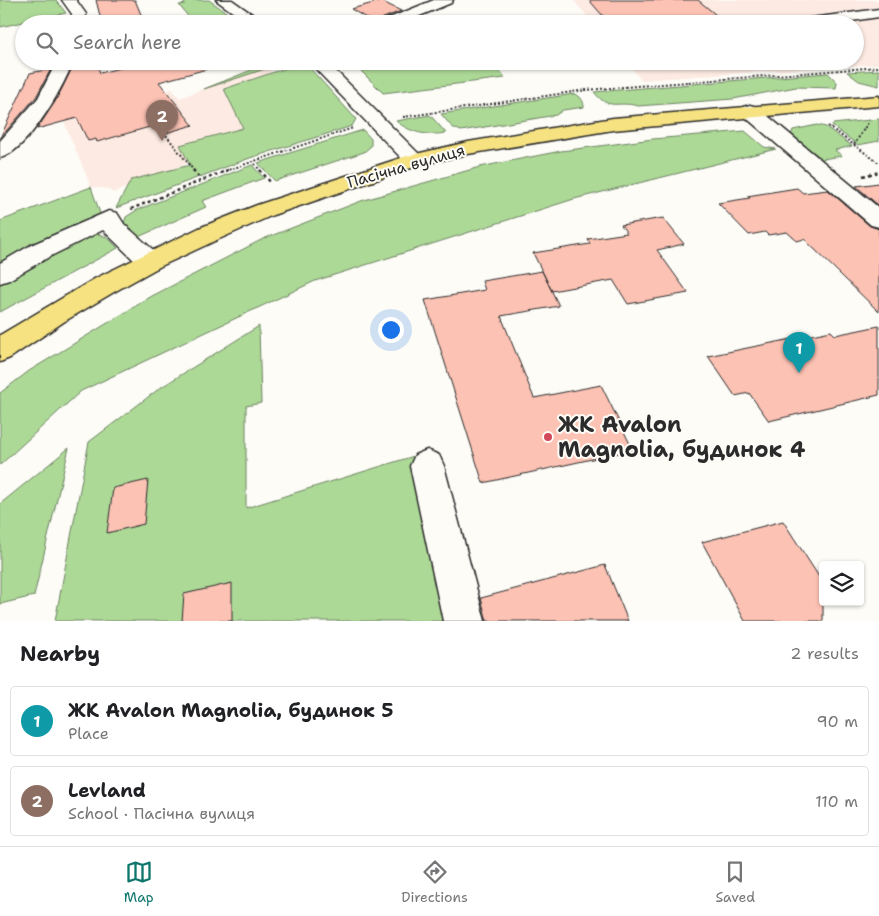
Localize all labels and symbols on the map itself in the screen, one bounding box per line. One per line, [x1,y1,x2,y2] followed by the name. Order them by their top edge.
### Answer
[146,100,178,141] pin: 2
[345,139,467,193] street label: Пасічна вулиця
[378,317,404,343] your location
[783,332,815,373] pin: 1
[558,410,806,464] place label: ЖК Avalon Magnolia, будинок 4
[542,431,554,443] marker: ЖК Avalon Magnolia, будинок 4

